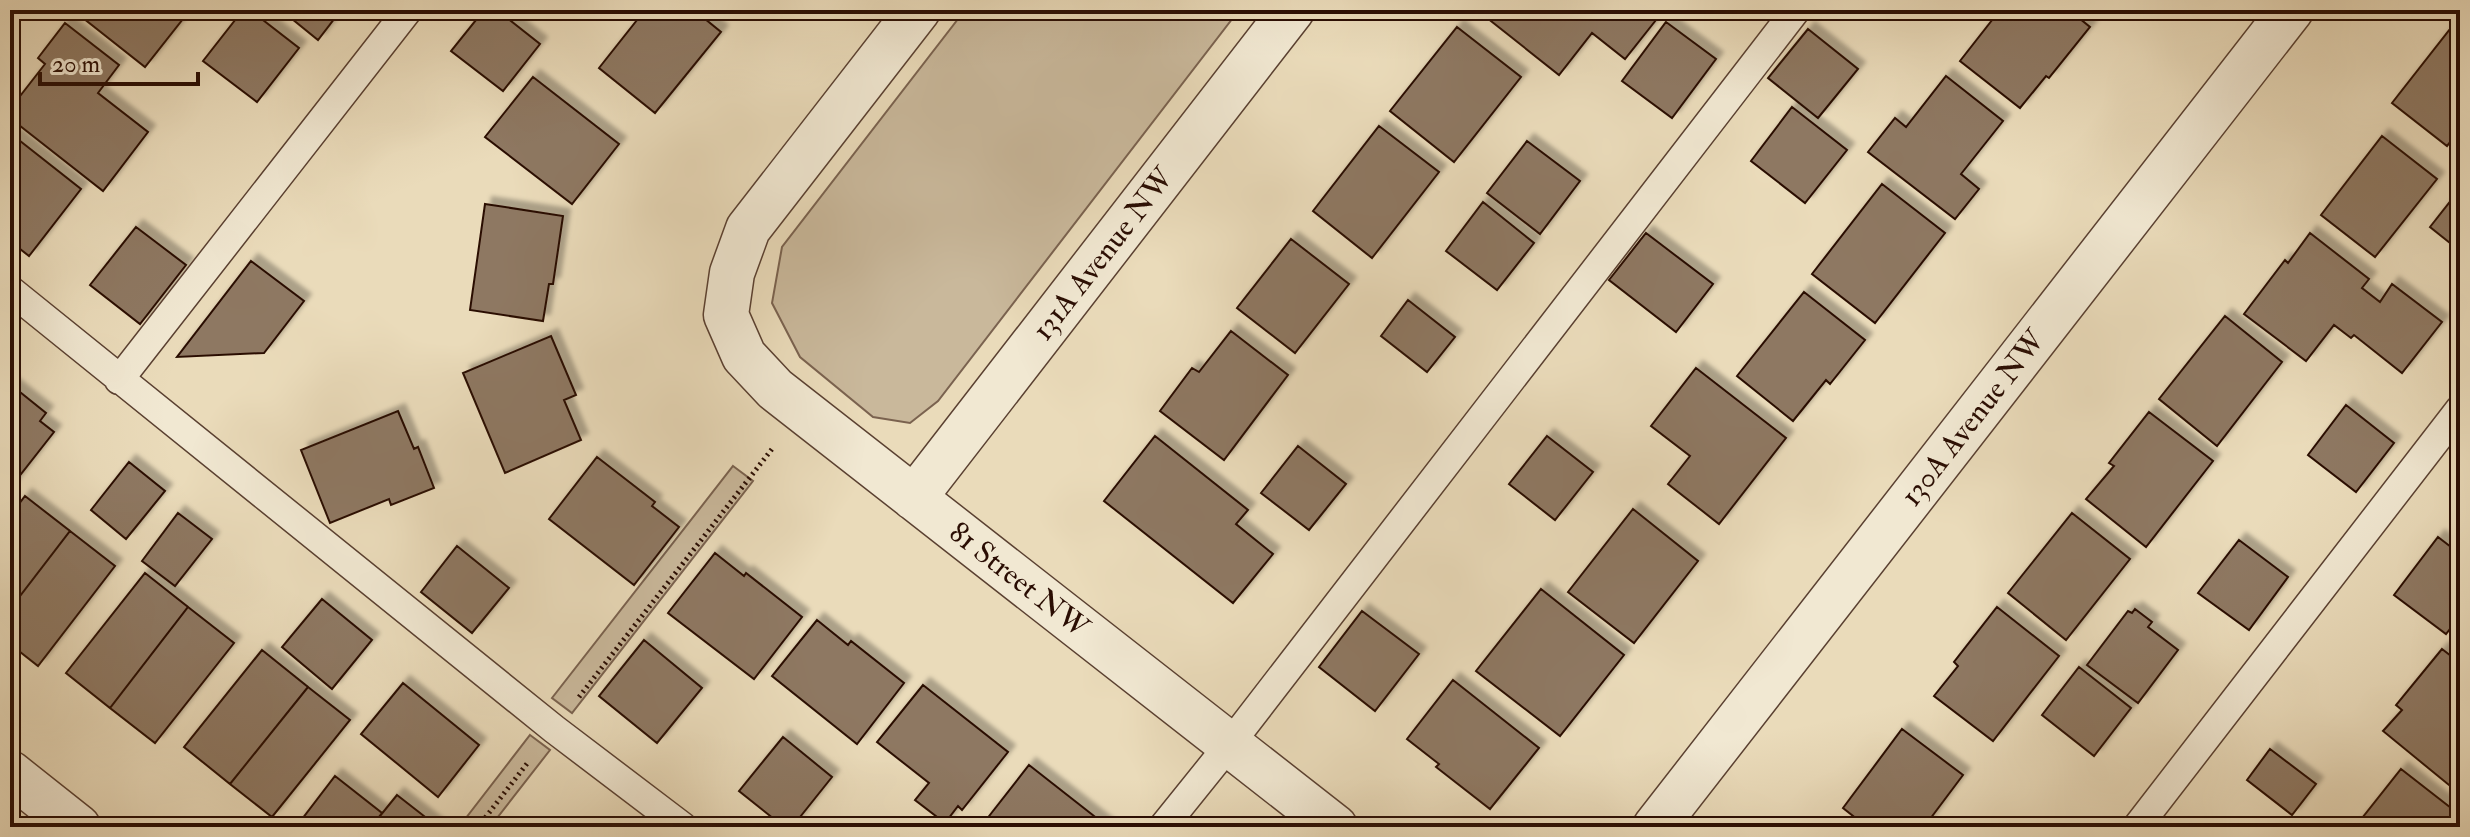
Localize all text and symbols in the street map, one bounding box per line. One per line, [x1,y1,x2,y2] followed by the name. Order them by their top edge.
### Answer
[40,36,198,86] scale bar
[52,49,101,80] text: 20 m
[1024,159,1183,348] street label: 131A Avenue NW
[1893,321,2054,514] street label: 130A Avenue NW
[942,514,1097,647] street label: 81 Street NW

